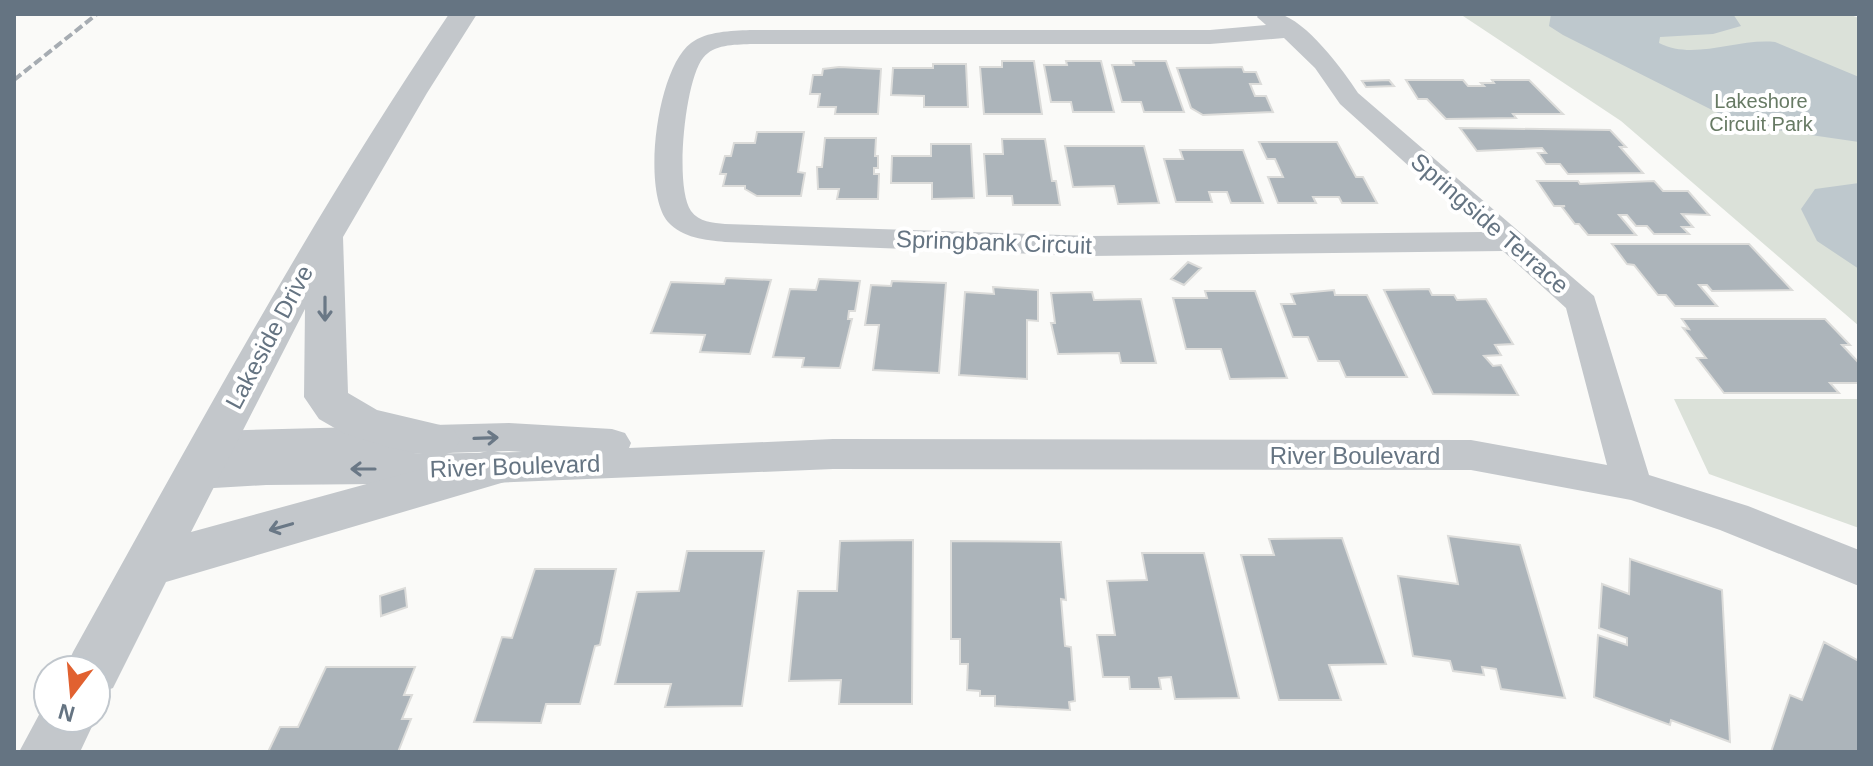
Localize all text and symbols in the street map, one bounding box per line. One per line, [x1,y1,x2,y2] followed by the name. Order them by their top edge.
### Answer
[1709,90,1814,135] park label: Lakeshore Circuit Park
[1406,147,1574,299] street label: Springside Terrace
[896,225,1093,259] street label: Springbank Circuit
[220,261,318,413] street label: Lakeside Drive
[317,295,333,322] one-way arrow
[472,430,499,446] one-way arrow
[1270,442,1440,469] street label: River Boulevard
[429,450,601,482] street label: River Boulevard
[350,461,377,477] one-way arrow
[268,521,294,536] one-way arrow
[32,654,112,734] north arrow
[56,699,78,727] text: N

